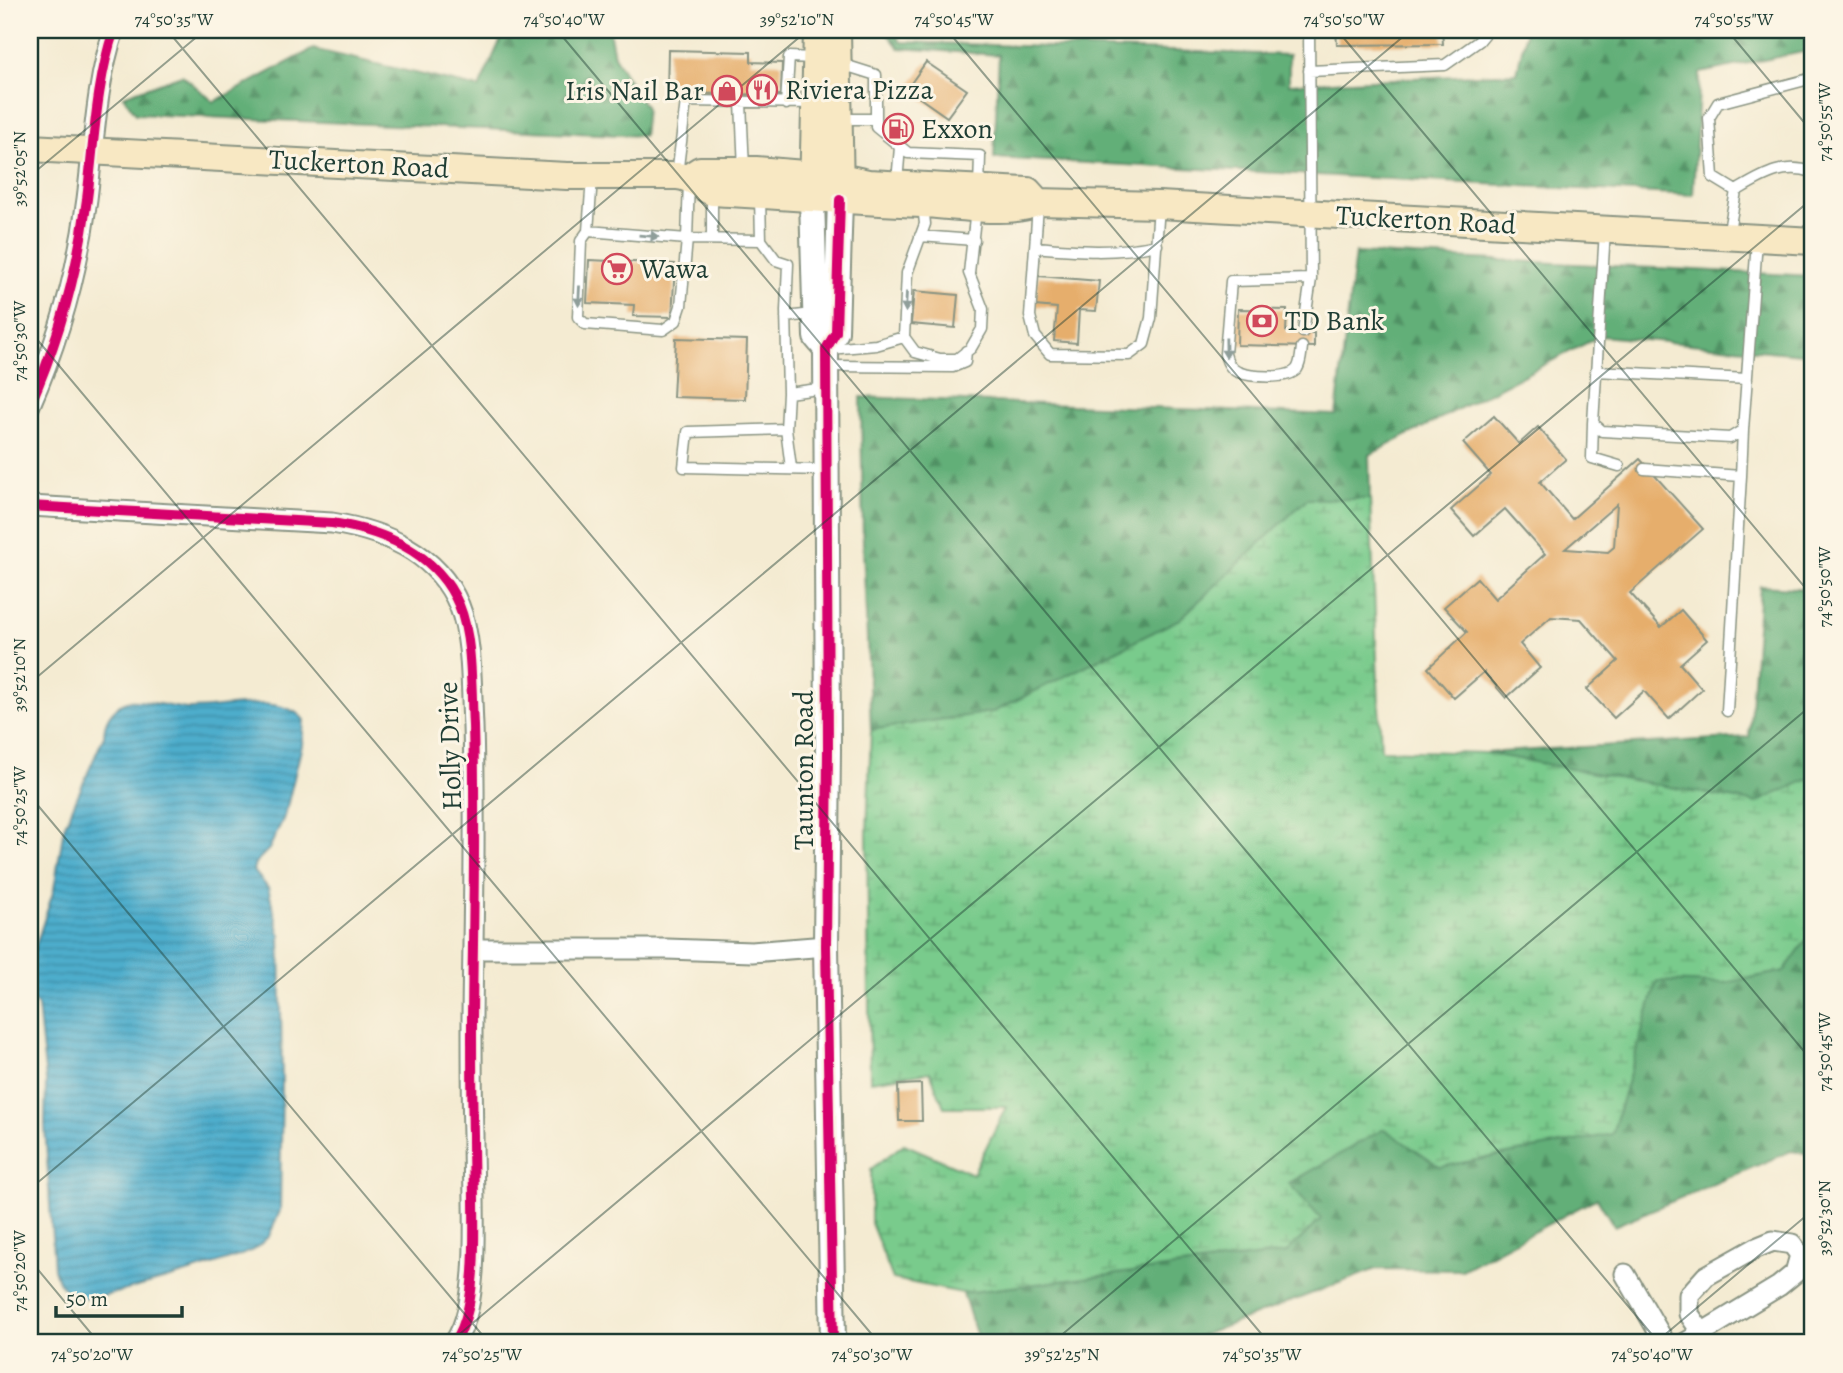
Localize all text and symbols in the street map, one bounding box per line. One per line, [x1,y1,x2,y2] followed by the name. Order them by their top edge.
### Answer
[134,7,214,31] text: 74°50'35"W
[523,7,605,31] text: 74°50'40"W
[760,7,834,31] text: 39°52'10"N
[914,7,994,31] text: 74°50'45"W
[1303,7,1385,31] text: 74°50'50"W
[1694,7,1774,31] text: 74°50'55"W
[785,71,934,109] place label: Riviera Pizza
[565,72,704,110] place label: Iris Nail Bar
[745,73,779,107] restaurant icon: Riviera Pizza
[710,74,744,108] shop icon: Iris Nail Bar
[1812,82,1836,162] text: 74°50'55"W
[921,110,993,148] place label: Exxon
[881,112,915,146] fuel station icon: Exxon
[7,131,31,207] text: 39°52'05"N
[268,140,451,188] street label: Tuckerton Road
[1335,196,1518,244] street label: Tuckerton Road
[638,231,660,242] one-way arrow
[639,250,709,288] place label: Wawa
[600,252,634,286] supermarket icon: Wawa
[573,285,584,307] one-way arrow
[900,291,911,313] one-way arrow
[7,300,31,381] text: 74°50'30"W
[1285,302,1385,340] place label: TD Bank
[1245,304,1279,338] bank icon: TD Bank
[1220,338,1232,360] one-way arrow
[1812,546,1836,628] text: 74°50'50"W
[7,638,31,712] text: 39°52'10"N
[429,681,471,811] street label: Holly Drive
[785,689,823,850] street label: Taunton Road
[7,766,31,846] text: 74°50'25"W
[1812,1012,1836,1092] text: 74°50'45"W
[1812,1180,1836,1256] text: 39°52'30"N
[7,1230,31,1312] text: 74°50'20"W
[56,1275,182,1319] scale bar
[66,1285,108,1313] text: 50 m
[51,1342,133,1366] text: 74°50'20"W
[442,1342,522,1366] text: 74°50'25"W
[832,1342,913,1366] text: 74°50'30"W
[1024,1342,1100,1366] text: 39°52'25"N
[1222,1342,1302,1366] text: 74°50'35"W
[1611,1342,1693,1366] text: 74°50'40"W

